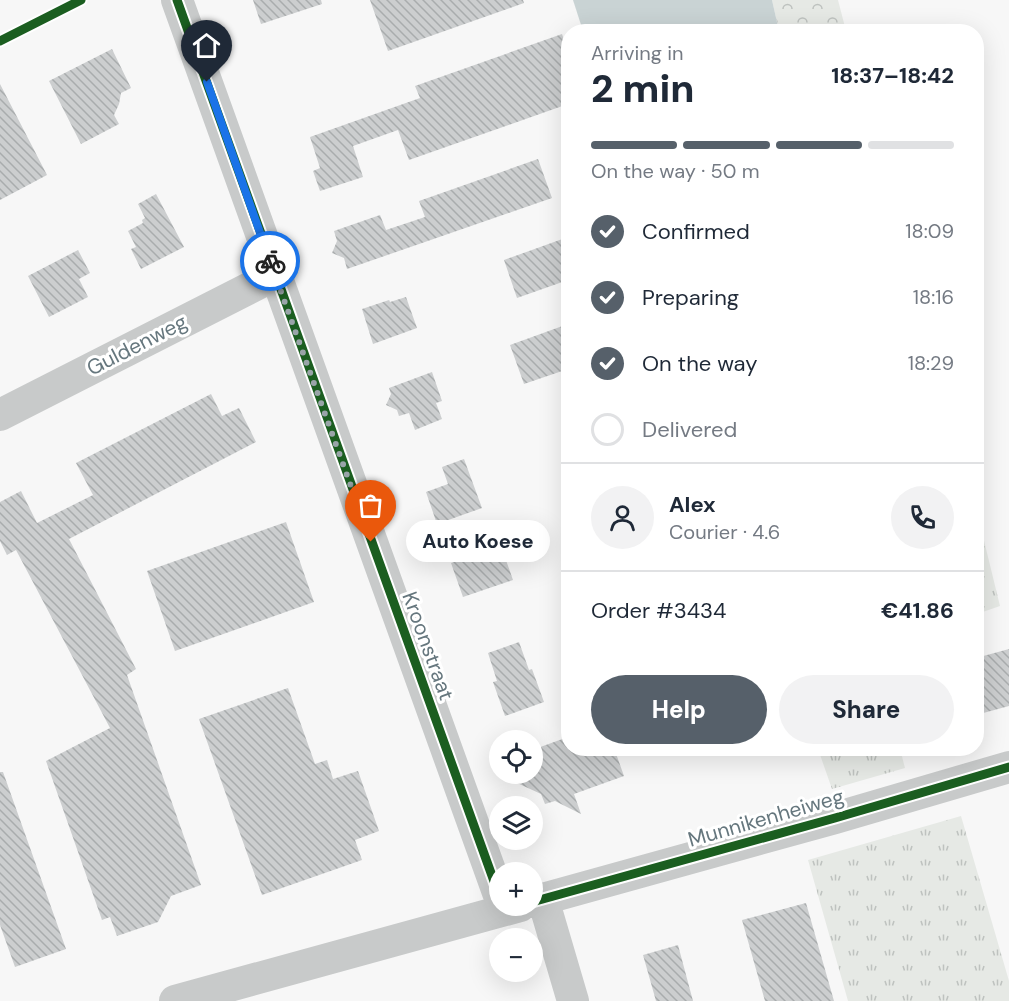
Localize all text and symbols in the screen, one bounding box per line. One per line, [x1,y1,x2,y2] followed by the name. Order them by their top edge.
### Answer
[181,20,232,82] pin
[190,29,223,62] icon: home
[591,40,683,66] text: Arriving in
[831,61,954,90] text: 18:37–18:42
[591,63,695,114] text: 2 min
[591,158,760,184] text: On the way · 50 m
[591,215,624,248] icon: check
[642,217,750,246] text: Confirmed
[905,218,954,244] text: 18:09
[240,231,300,291] courier
[254,245,287,278] icon: bike
[591,281,624,314] icon: check
[642,283,739,312] text: Preparing
[913,284,954,310] text: 18:16
[82,308,192,382] street label: Guldenweg
[591,347,624,380] icon: check
[642,349,757,378] text: On the way
[908,350,954,376] text: 18:29
[642,415,737,444] text: Delivered
[345,480,396,542] pin
[591,486,654,549] button: person
[891,486,954,549] button: phone
[354,489,387,522] icon: bag
[669,490,716,519] text: Alex
[669,519,780,545] text: Courier · 4.6
[407,521,551,563] callout: Auto Koese
[422,528,534,554] text: Auto Koese
[395,588,461,704] street label: Kroonstraat
[591,596,726,625] text: Order #3434
[881,596,954,625] text: €41.86
[591,675,767,744] button: Help
[779,675,954,744] button: Share
[489,730,543,982] map controls
[489,730,543,784] button: locate
[685,782,847,854] street label: Munnikenheiweg
[489,796,543,850] button: layers
[489,862,543,916] button: +
[489,928,543,982] button: −

